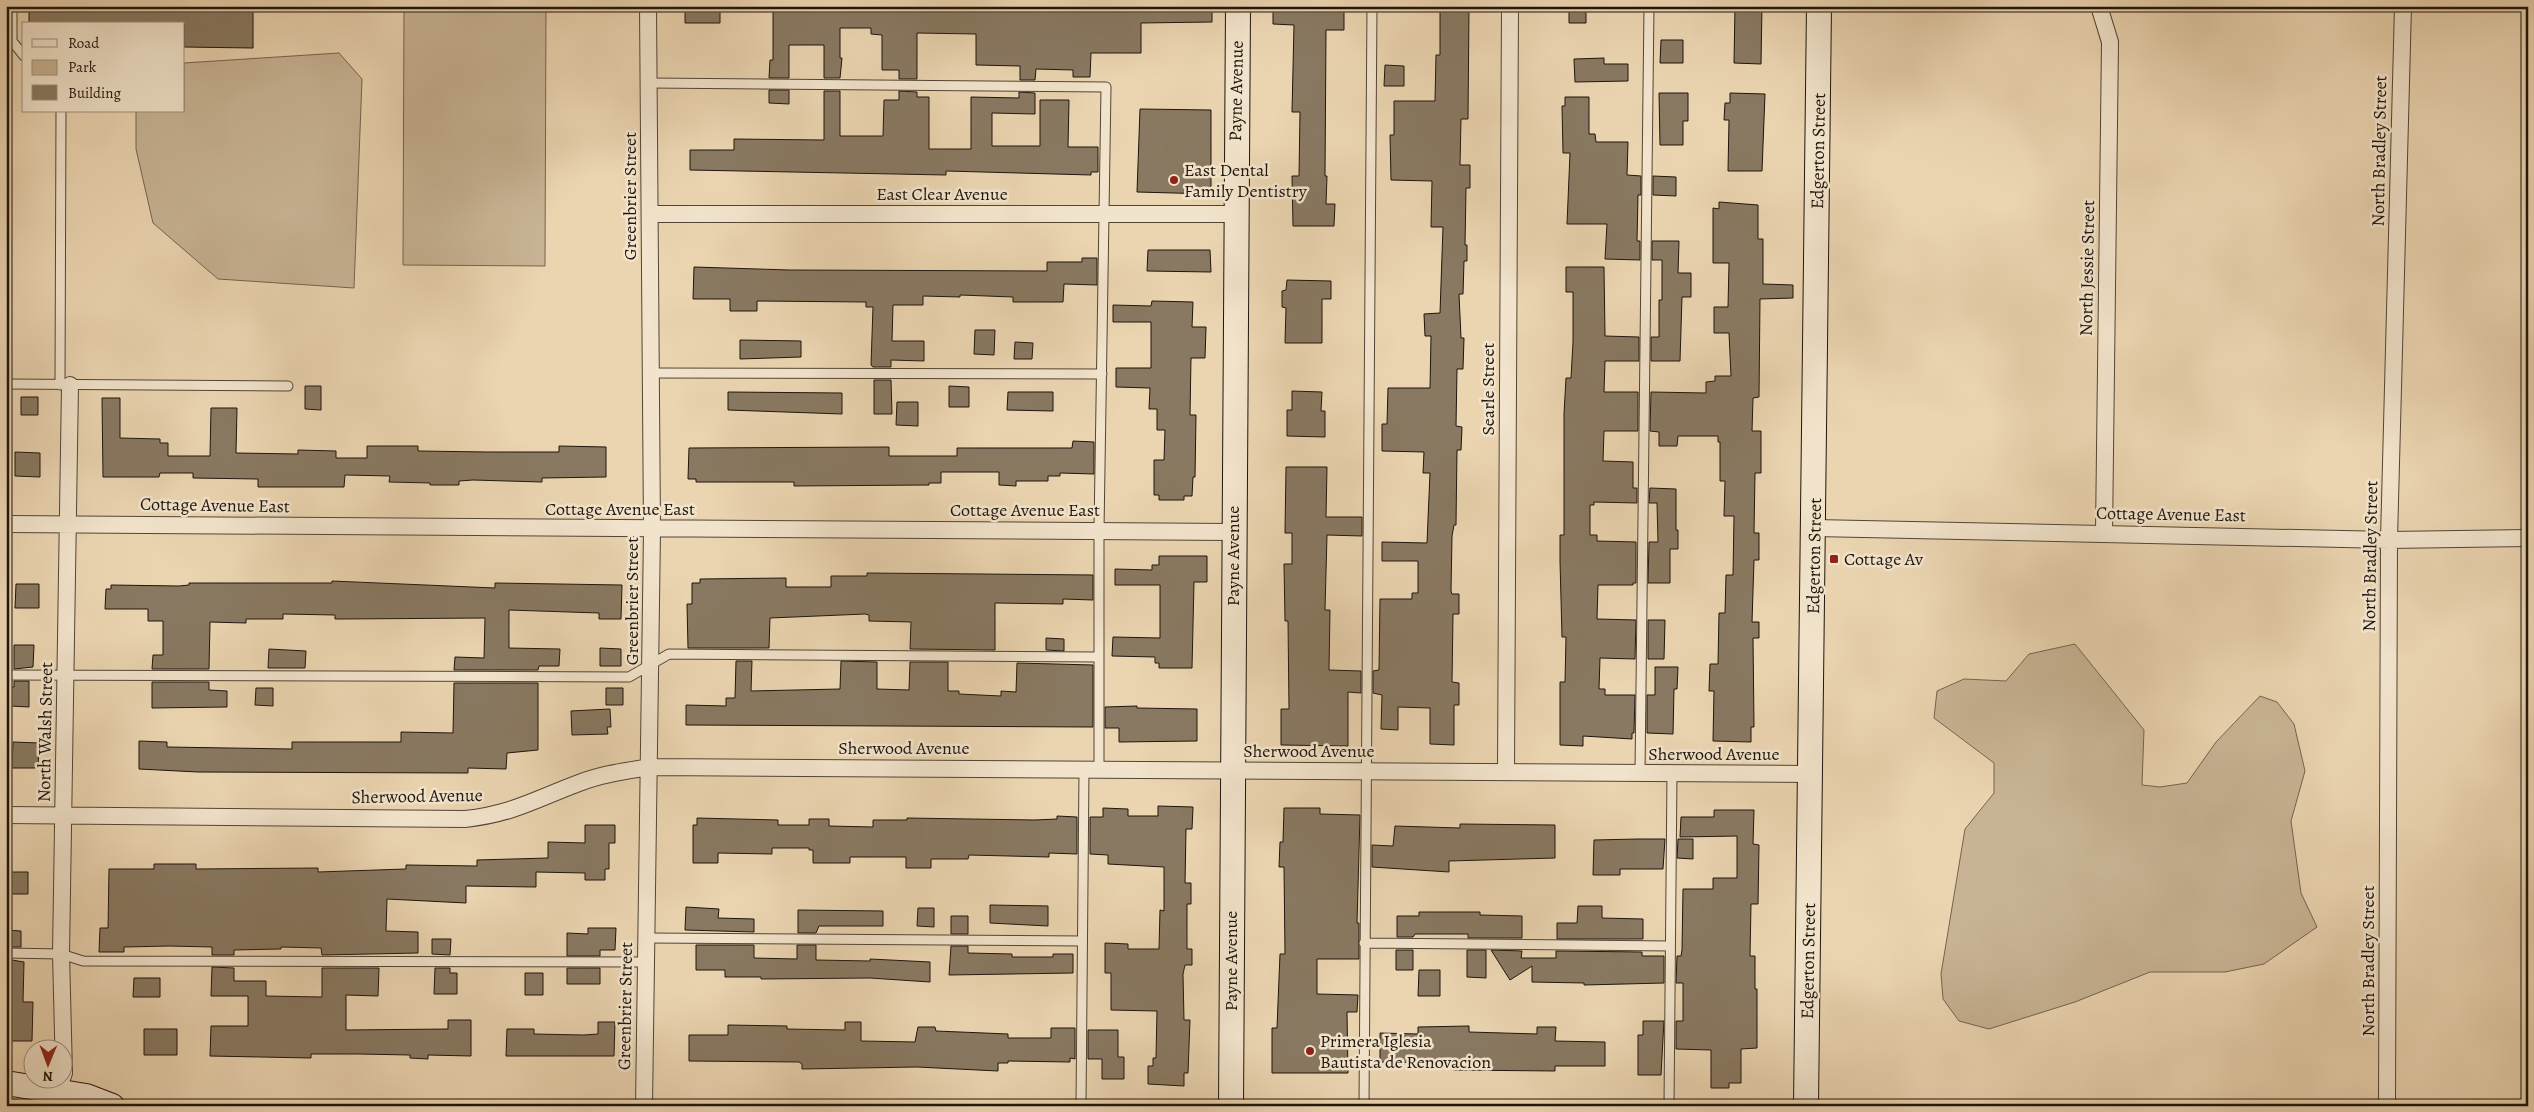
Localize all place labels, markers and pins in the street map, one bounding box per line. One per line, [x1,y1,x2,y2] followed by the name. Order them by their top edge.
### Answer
[1184,158,1308,203] place label: East Dental Family Dentistry
[1168,174,1180,186] marker: East Dental Family Dentistry
[1844,547,1924,571] place label: Cottage Av
[1828,553,1840,565] marker: Cottage Av
[1320,1029,1491,1074] place label: Primera Iglesia Bautista de Renovacion
[1304,1045,1316,1057] marker: Primera Iglesia Bautista de Renovacion

